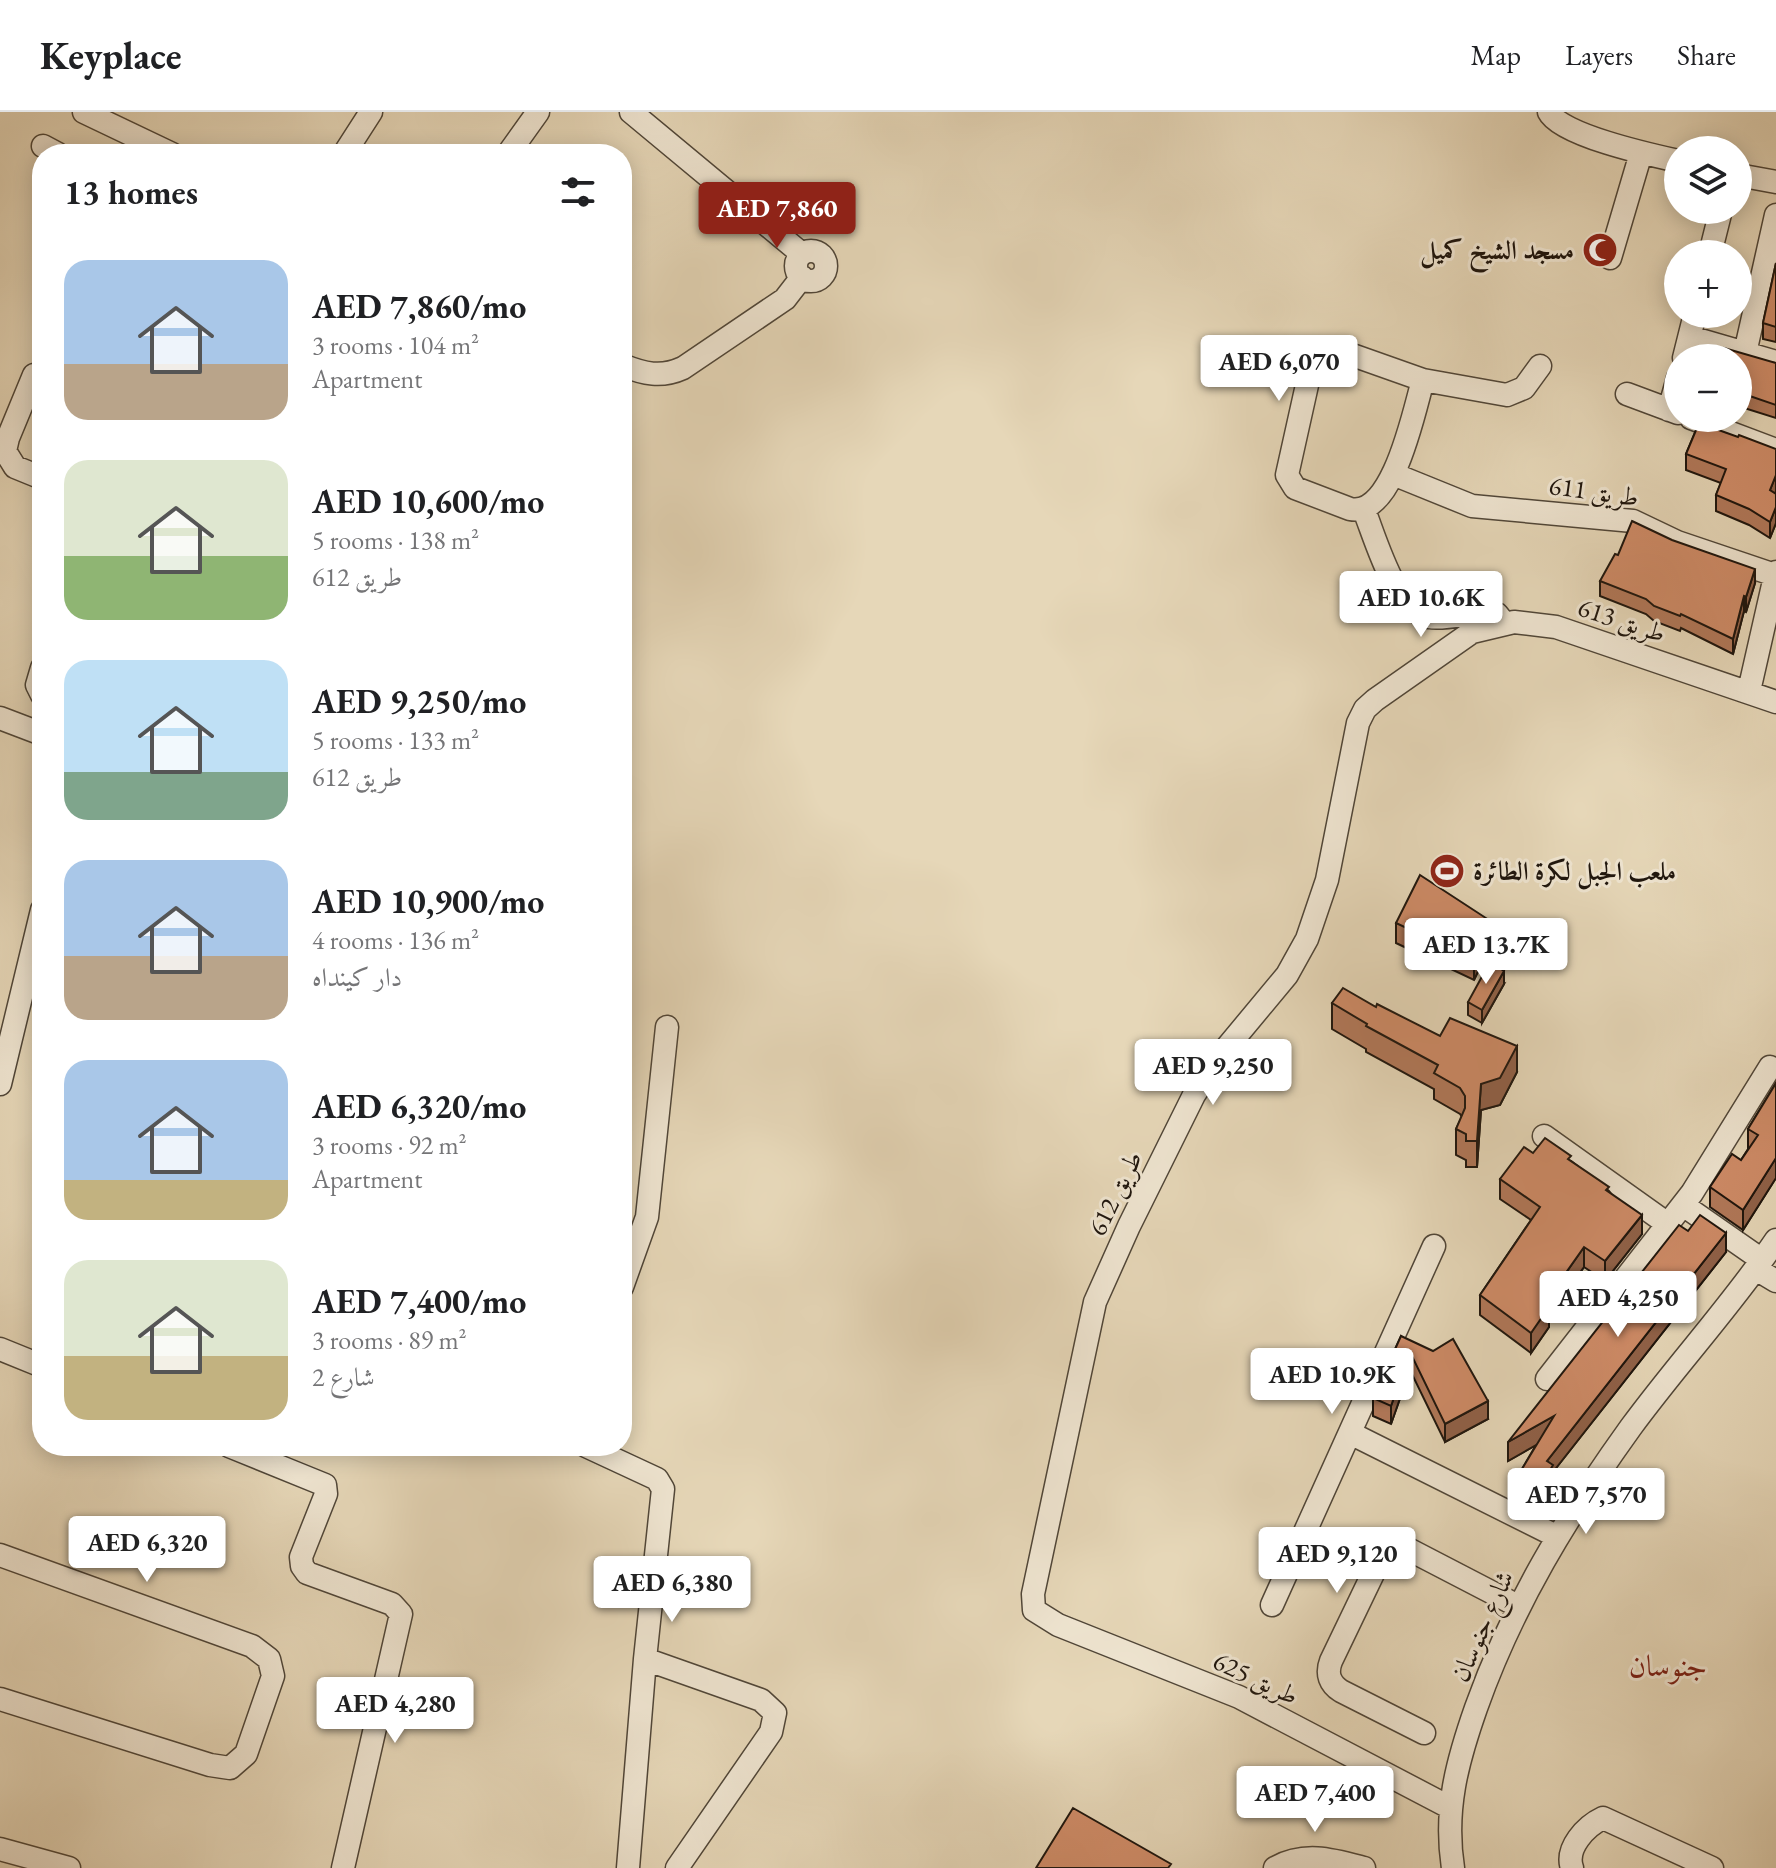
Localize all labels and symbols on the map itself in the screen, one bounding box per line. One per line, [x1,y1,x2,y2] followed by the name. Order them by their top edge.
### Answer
[685,182,869,250] pin: AED 7,860
[1581,231,1619,269] mosque icon: مسجد الشيخ كميل
[1420,233,1574,274] place label: مسجد الشيخ كميل
[1187,335,1371,403] pin: AED 6,070
[1547,468,1641,514] street label: طريق 611
[1329,571,1513,639] pin: AED 10.6K
[1574,590,1670,650] street label: طريق 613
[1428,852,1466,890] sports icon: ملعب الجبل لكرة الطائرة
[1473,854,1676,890] place label: ملعب الجبل لكرة الطائرة
[1394,918,1578,986] pin: AED 13.7K
[1121,1039,1305,1107] pin: AED 9,250
[1080,1145,1150,1241] street label: طريق 612
[1526,1271,1710,1339] pin: AED 4,250
[1240,1348,1424,1416] pin: AED 10.9K
[1494,1468,1678,1536] pin: AED 7,570
[55,1516,239,1584] pin: AED 6,320
[1245,1527,1429,1595] pin: AED 9,120
[580,1556,764,1624] pin: AED 6,380
[1442,1565,1526,1689] street label: شارع جنوسان
[1208,1644,1304,1712] street label: طريق 625
[1629,1646,1707,1685] district label: جنوسان
[303,1677,487,1745] pin: AED 4,280
[1223,1766,1407,1834] pin: AED 7,400

